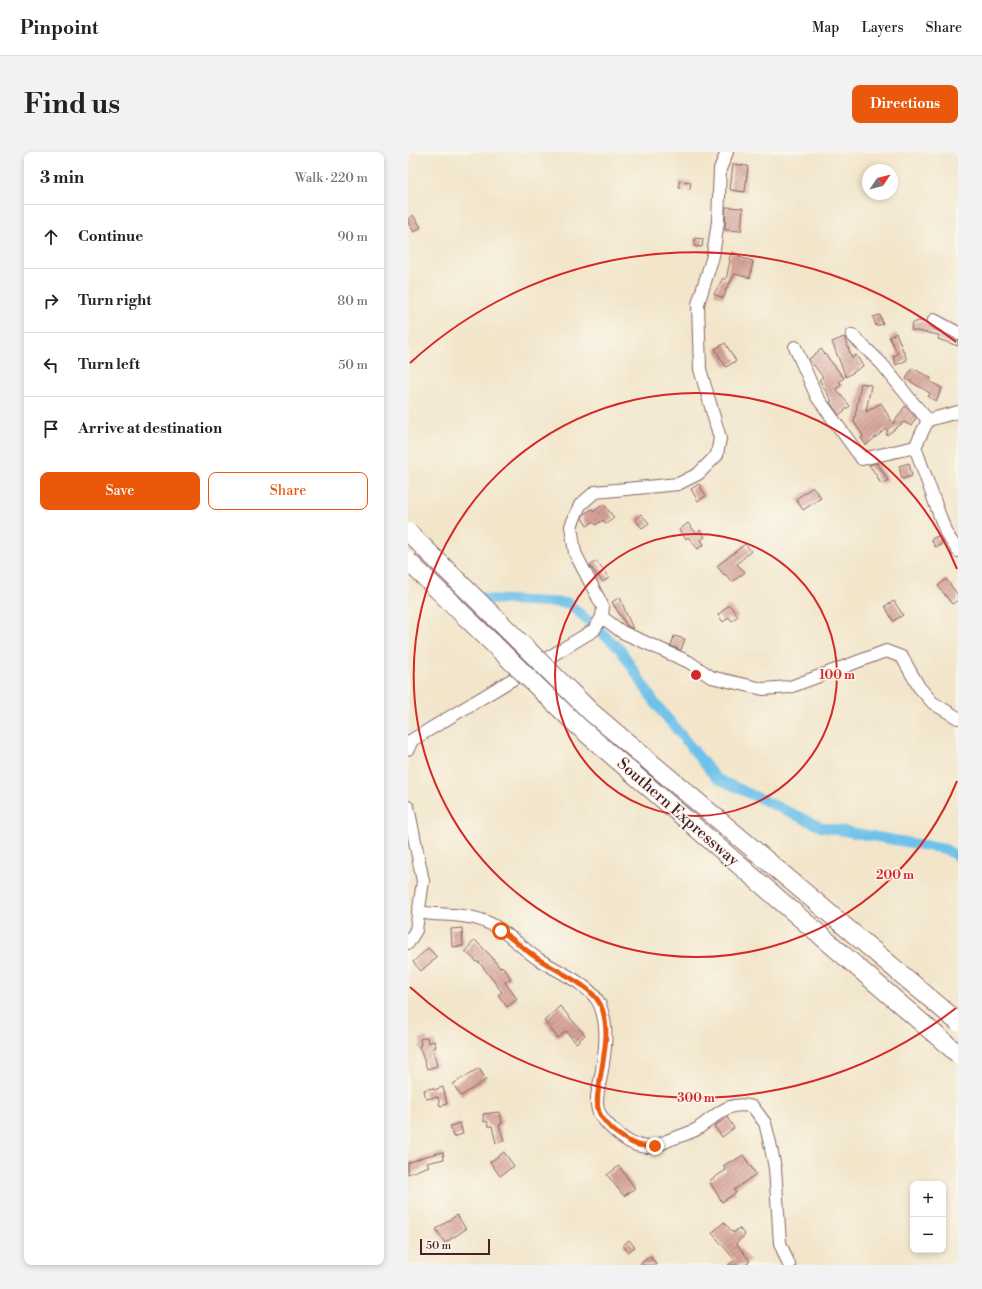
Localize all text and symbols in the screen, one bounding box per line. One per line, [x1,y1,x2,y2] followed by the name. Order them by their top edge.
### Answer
[20,16,99,40] text: Pinpoint
[812,19,839,37] text: Map
[861,19,904,37] text: Layers
[926,19,962,37] text: Share
[852,85,958,123] button: Directions
[24,87,120,122] text: Find us
[862,164,898,200] north arrow
[40,167,84,189] text: 3 min
[295,170,368,186] text: Walk · 220 m
[40,226,62,248] icon: ahead
[78,227,143,246] text: Continue
[337,229,368,245] text: 90 m
[40,290,62,312] icon: right
[78,291,152,310] text: Turn right
[337,293,368,309] text: 80 m
[40,354,62,376] icon: left
[78,355,140,374] text: Turn left
[338,357,368,373] text: 50 m
[40,418,62,440] icon: arrive
[78,419,222,438] text: Arrive at destination
[40,472,200,510] button: Save
[208,472,368,510] button: Share
[689,668,703,682] centre of rings
[819,668,855,683] text: 100 m
[613,754,743,871] street label: Southern Expressway
[876,868,914,883] text: 200 m
[492,922,510,940] route start
[677,1091,715,1106] text: 300 m
[646,1137,664,1155] route end
[910,1181,946,1253] map controls
[910,1181,946,1217] button: +
[910,1217,946,1253] button: −
[420,1237,490,1256] scale bar
[426,1239,451,1253] text: 50 m

